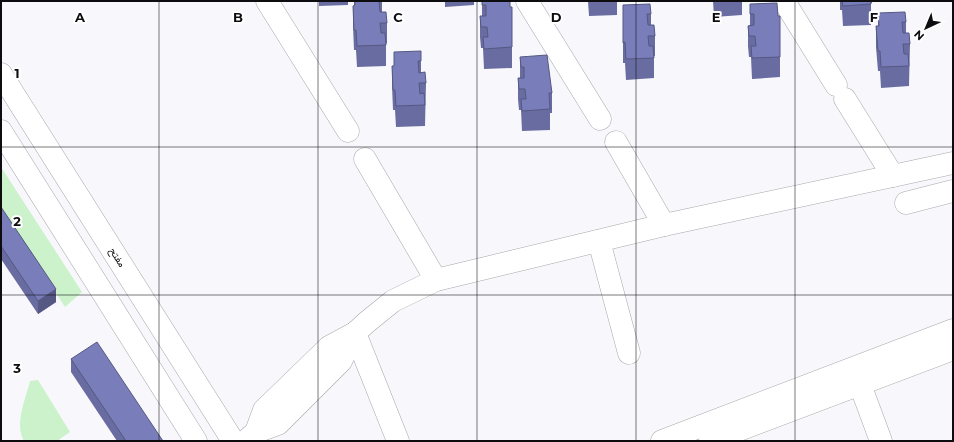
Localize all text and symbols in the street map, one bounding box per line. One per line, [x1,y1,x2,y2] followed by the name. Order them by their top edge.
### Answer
[906,8,946,48] north arrow
[74,9,86,25] text: A
[233,9,243,25] text: B
[393,9,403,25] text: C
[551,9,562,25] text: D
[712,9,721,25] text: E
[870,9,878,25] text: F
[911,27,927,43] text: N
[14,65,20,81] text: 1
[13,213,21,229] text: 2
[107,245,129,270] street label: مفتح
[12,360,21,376] text: 3

